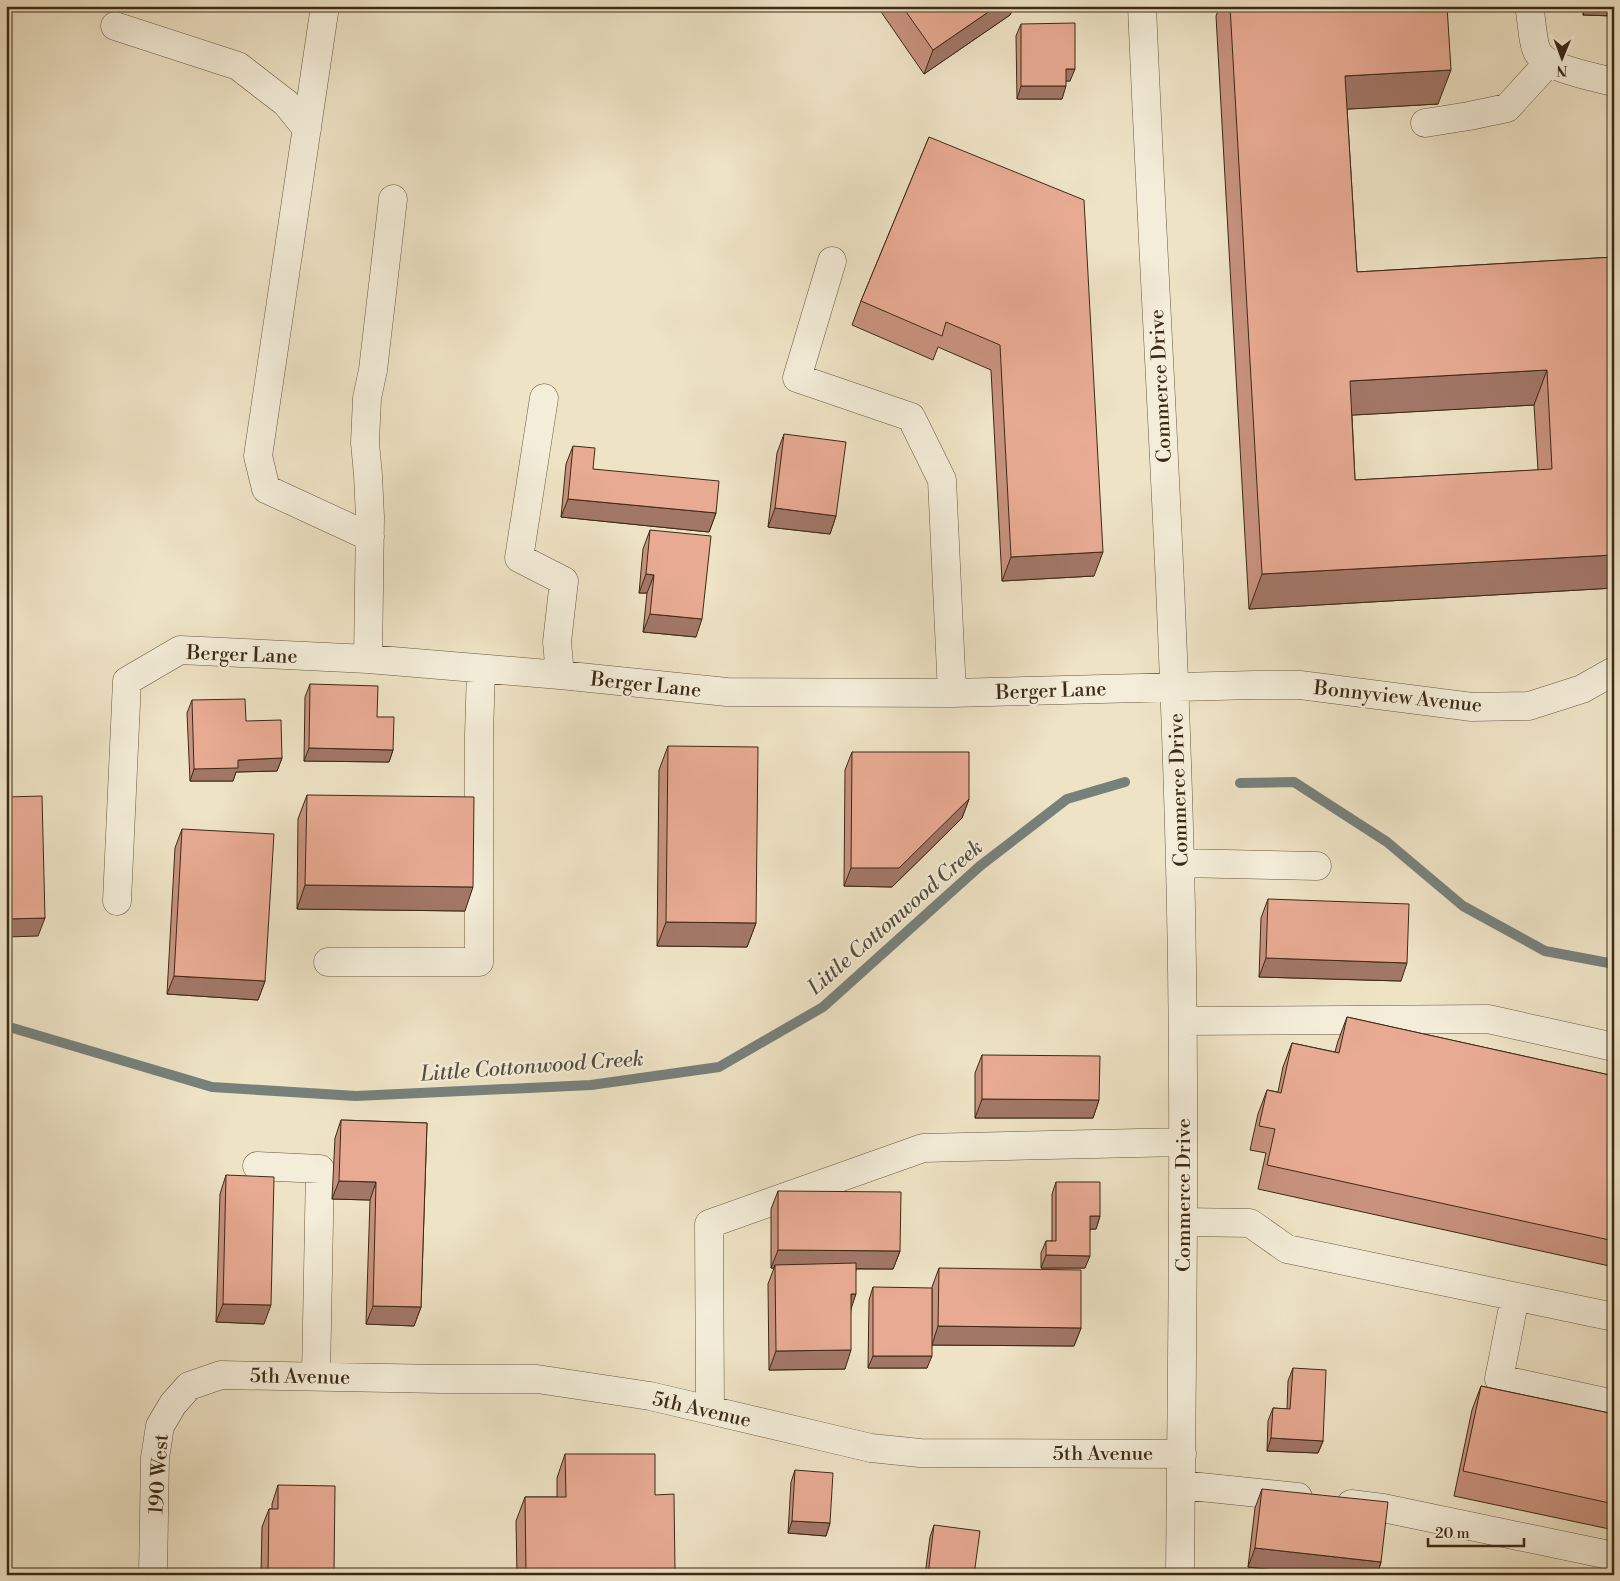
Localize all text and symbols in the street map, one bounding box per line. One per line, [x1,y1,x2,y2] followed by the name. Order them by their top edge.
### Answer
[1538,32,1588,82] north arrow
[1556,61,1567,79] text: N
[1145,308,1178,463] street label: Commerce Drive
[185,641,298,670] street label: Berger Lane
[588,667,702,704] street label: Berger Lane
[1311,676,1483,719] street label: Bonnyview Avenue
[994,677,1107,706] street label: Berger Lane
[1164,713,1195,867] street label: Commerce Drive
[802,835,989,1002] water label: Little Cottonwood Creek
[419,1046,644,1088] water label: Little Cottonwood Creek
[1172,1118,1197,1272] street label: Commerce Drive
[250,1364,350,1391] street label: 5th Avenue
[650,1387,753,1434] street label: 5th Avenue
[144,1433,175,1515] street label: 190 West
[1053,1442,1153,1467] street label: 5th Avenue
[1428,1516,1524,1548] scale bar
[1435,1524,1470,1543] text: 20 m

